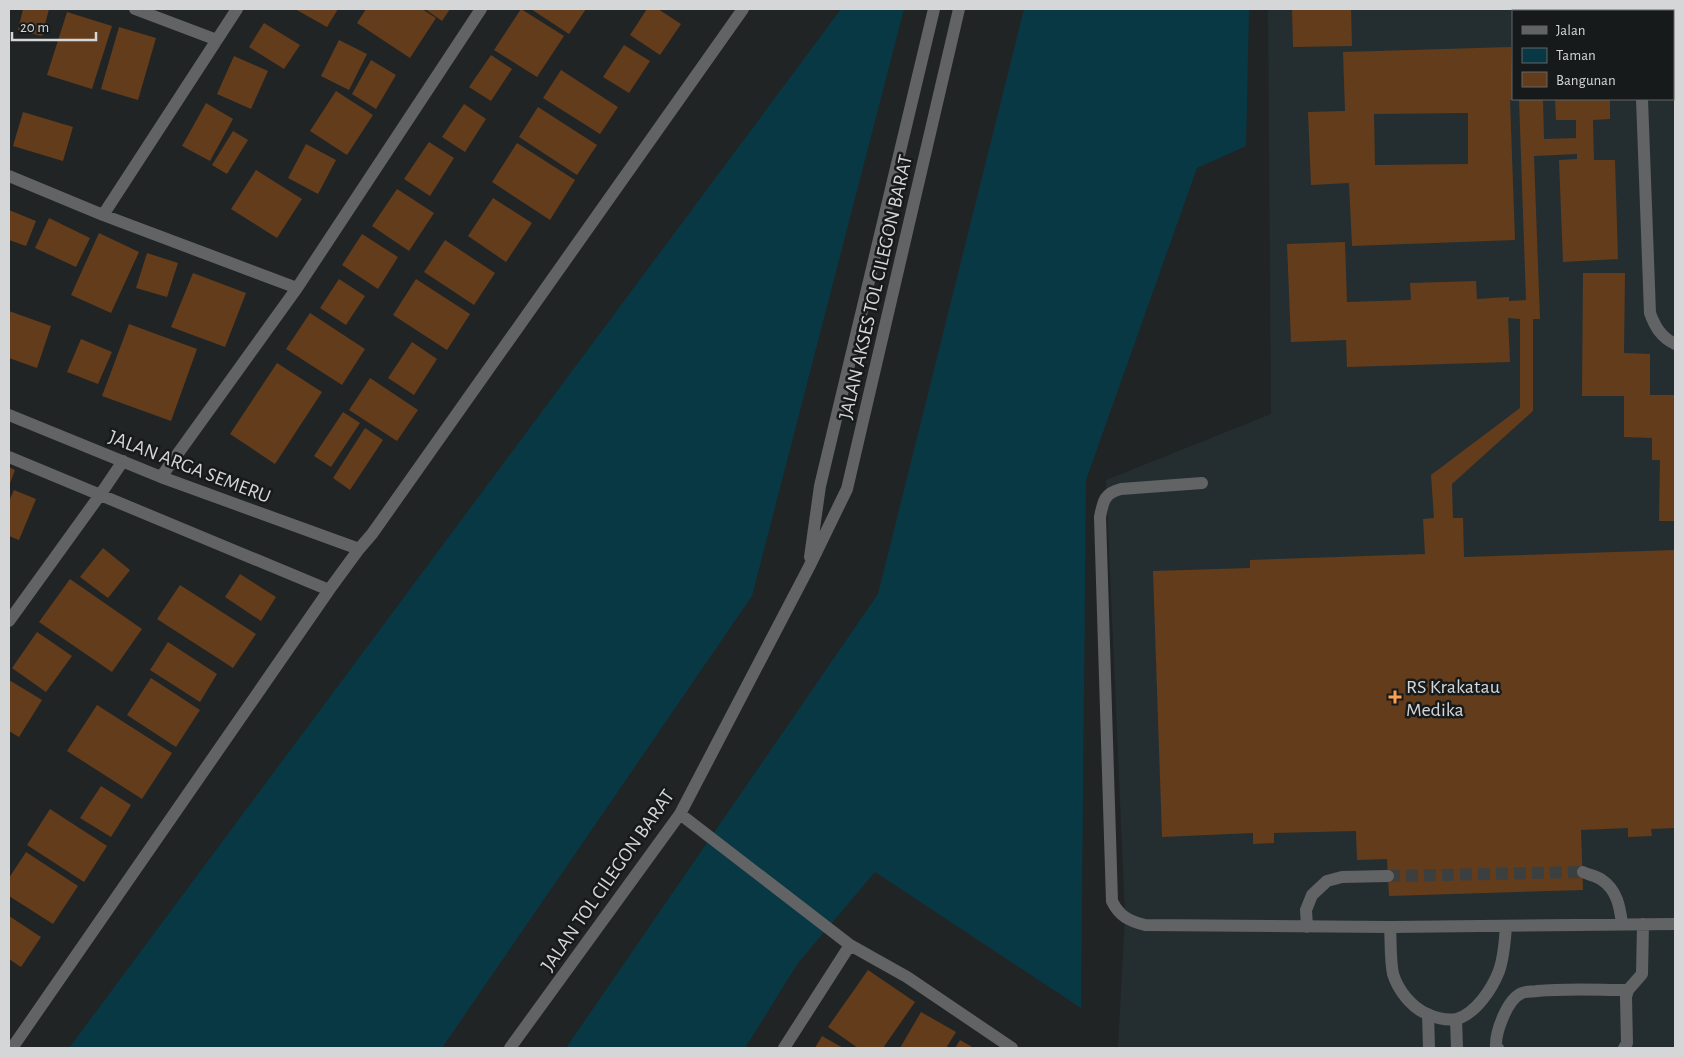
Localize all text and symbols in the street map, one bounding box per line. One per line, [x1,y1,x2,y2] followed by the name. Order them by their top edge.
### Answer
[12,10,96,42] scale bar
[1512,10,1674,100] legend
[20,20,49,35] text: 20 m
[1556,23,1586,38] text: Jalan
[1556,48,1596,63] text: Taman
[1556,73,1616,88] text: Bangunan
[836,153,916,421] street label: JALAN AKSES TOL CILEGON BARAT
[106,427,273,507] street label: JALAN ARGA SEMERU
[1406,677,1500,720] place label: RS Krakatau Medika
[1388,690,1402,704] marker: RS Krakatau Medika
[537,786,678,975] street label: JALAN TOL CILEGON BARAT

